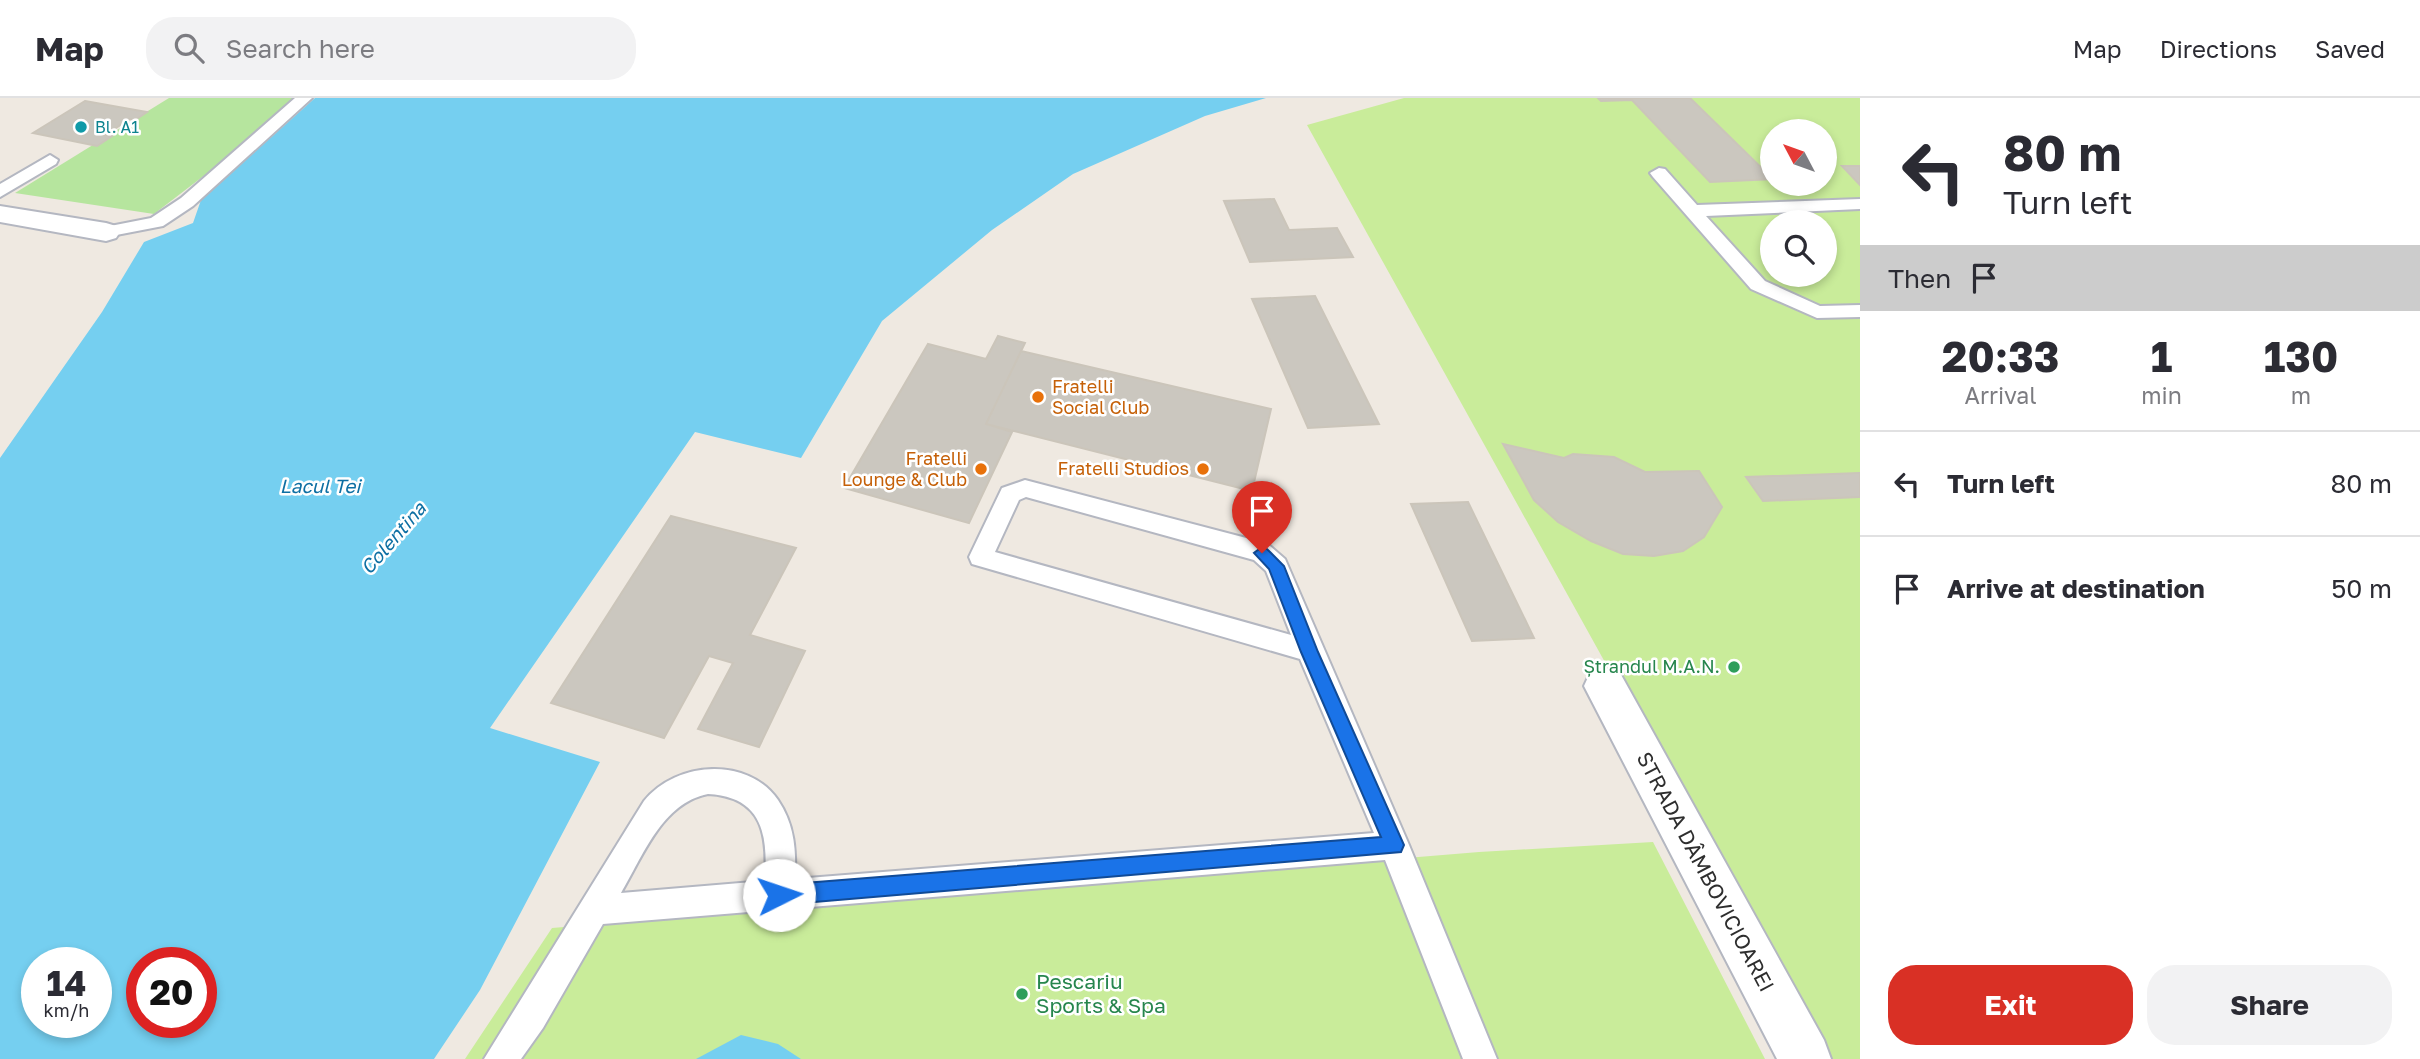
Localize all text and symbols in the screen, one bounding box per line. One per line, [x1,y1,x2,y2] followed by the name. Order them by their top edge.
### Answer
[146,17,636,80] search box
[35,29,104,68] text: Map
[170,29,208,67] icon: search
[226,33,375,64] text: Search here
[2073,34,2122,63] text: Map
[2160,34,2277,63] text: Directions
[2315,34,2385,63] text: Saved
[95,117,139,137] place label: Bl. A1
[73,119,89,135] marker: Bl. A1
[1760,119,1838,196] north arrow
[1760,119,1837,287] map controls
[2003,123,2121,182] text: 80 m
[1888,126,1979,217] icon: left
[2003,183,2132,221] text: Turn left
[1760,210,1837,287] button: search
[1965,259,2003,297] icon: arrive
[1888,263,1951,294] text: Then
[1942,331,2059,381] text: 20:33
[2151,331,2172,381] text: 1
[2264,331,2338,381] text: 130
[1052,375,1149,418] place label: Fratelli Social Club
[1965,381,2037,409] text: Arrival
[2141,381,2182,409] text: min
[2291,381,2311,409] text: m
[1030,389,1046,405] marker: Fratelli Social Club
[842,447,967,490] place label: Fratelli Lounge & Club
[1057,457,1189,479] place label: Fratelli Studios
[973,461,989,477] marker: Fratelli Lounge & Club
[1195,461,1211,477] marker: Fratelli Studios
[1888,465,1926,503] icon: left
[1947,468,2055,499] text: Turn left
[2331,468,2392,499] text: 80 m
[280,474,362,497] water label: Lacul Tei
[1232,481,1292,553] pin
[1243,492,1281,530] icon: arrive
[355,496,431,578] water label: Colentina
[1888,570,1926,608] icon: arrive
[1947,573,2205,604] text: Arrive at destination
[2331,573,2392,604] text: 50 m
[1584,655,1720,677] place label: Ștrandul M.A.N.
[1726,659,1742,675] marker: Ștrandul M.A.N.
[1631,747,1780,996] street label: STRADA DÂMBOVICIOAREI
[742,858,816,932] position arrow
[126,947,217,1038] speed limit sign: 20
[47,962,86,1004] text: 14
[1888,965,2133,1045] button: Exit
[2147,965,2392,1045] button: Share
[1036,968,1166,1018] place label: Pescariu Sports & Spa
[1014,986,1030,1002] marker: Pescariu Sports & Spa
[44,999,89,1021] text: km/h

